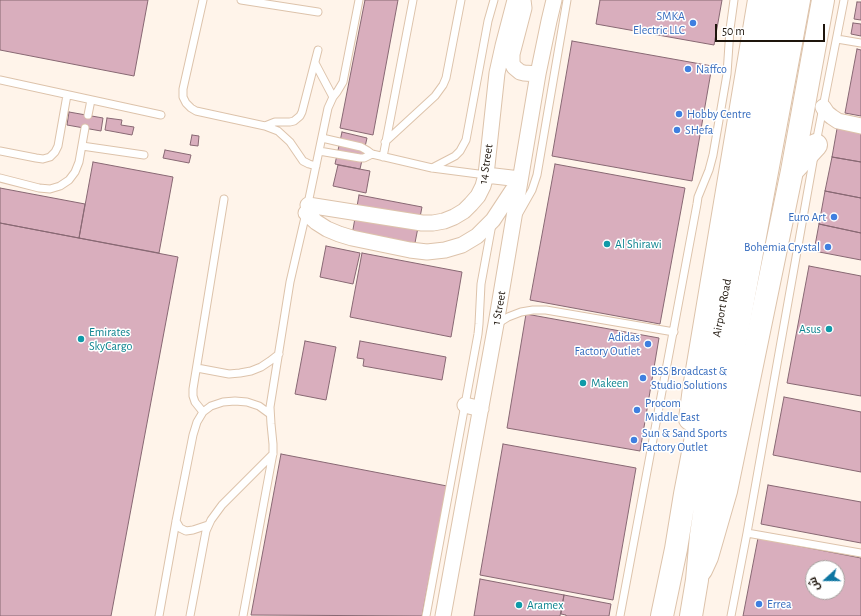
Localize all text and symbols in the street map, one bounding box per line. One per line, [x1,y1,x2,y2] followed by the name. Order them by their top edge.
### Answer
[633,9,685,37] place label: SMKA Electric LLC
[717,16,827,42] scale bar
[688,18,698,28] marker: SMKA Electric LLC
[722,25,745,37] text: 50 m
[696,62,727,76] place label: Naffco
[683,64,693,74] marker: Naffco
[687,107,751,121] place label: Hobby Centre
[674,109,684,119] marker: Hobby Centre
[685,123,713,137] place label: SHefa
[672,125,682,135] marker: SHefa
[476,143,496,185] street label: 14 Street
[788,210,826,224] place label: Euro Art
[829,212,839,222] marker: Euro Art
[615,237,662,251] place label: Al Shirawi
[602,239,612,249] marker: Al Shirawi
[744,240,820,254] place label: Bohemia Crystal
[823,242,833,252] marker: Bohemia Crystal
[709,278,735,338] street label: Airport Road
[489,290,509,326] street label: 1 Street
[799,322,821,336] place label: Asus
[824,324,834,334] marker: Asus
[89,325,132,353] place label: Emirates SkyCargo
[575,330,640,358] place label: Adidas Factory Outlet
[76,334,86,344] marker: Emirates SkyCargo
[643,339,653,349] marker: Adidas Factory Outlet
[651,364,727,392] place label: BSS Broadcast & Studio Solutions
[638,373,648,383] marker: BSS Broadcast & Studio Solutions
[591,376,628,390] place label: Makeen
[578,378,588,388] marker: Makeen
[645,396,700,424] place label: Procom Middle East
[632,405,642,415] marker: Procom Middle East
[642,426,727,454] place label: Sun & Sand Sports Factory Outlet
[629,435,639,445] marker: Sun & Sand Sports Factory Outlet
[805,560,845,600] north arrow
[807,576,822,593] text: ش
[767,597,791,611] place label: Errea
[527,598,563,612] place label: Aramex
[754,599,764,609] marker: Errea
[514,600,524,610] marker: Aramex

